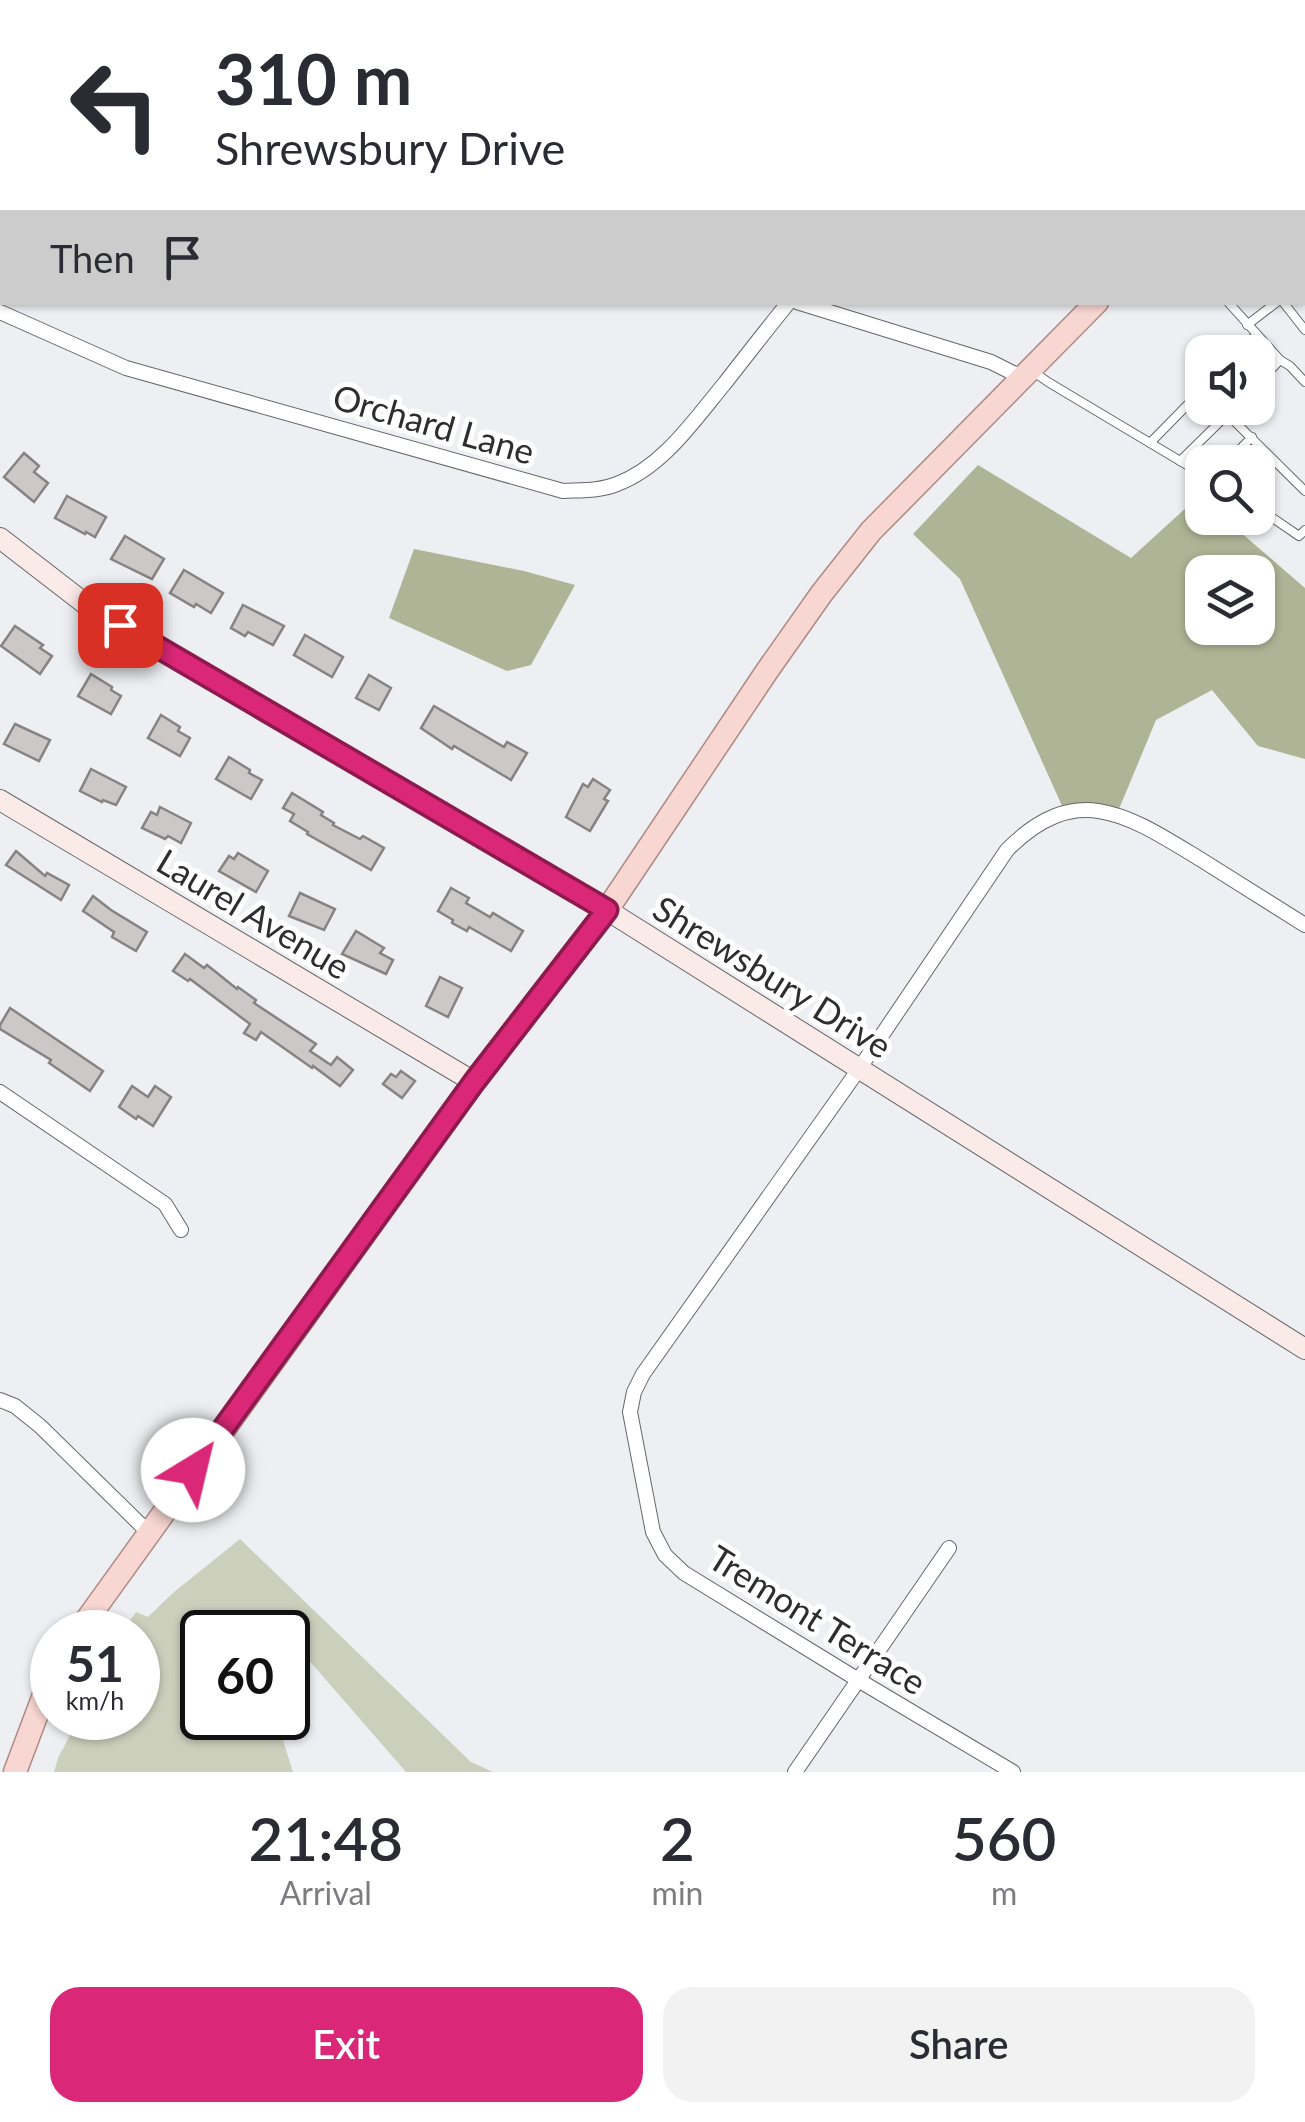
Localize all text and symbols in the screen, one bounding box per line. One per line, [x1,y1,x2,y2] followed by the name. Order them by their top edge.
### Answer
[215,36,412,120] text: 310 m
[50,40,180,170] icon: left
[215,121,565,175] text: Shrewsbury Drive
[155,230,210,285] icon: arrive
[50,235,135,281] text: Then
[1185,335,1275,645] map controls
[1185,335,1275,425] button: sound
[329,374,539,472] street label: Orchard Lane
[1185,445,1275,535] button: search
[1185,555,1275,645] button: layers
[78,583,163,668] pin
[93,598,148,653] icon: arrive
[150,839,358,987] street label: Laurel Avenue
[646,886,900,1066] street label: Shrewsbury Drive
[141,1418,245,1522] position arrow
[702,1535,934,1703] street label: Tremont Terrace
[180,1610,310,1740] speed limit sign: 60
[66,1633,124,1693] text: 51
[66,1685,124,1715] text: km/h
[249,1802,403,1874] text: 21:48
[660,1802,695,1874] text: 2
[952,1802,1056,1874] text: 560
[280,1873,372,1912] text: Arrival
[652,1873,703,1912] text: min
[991,1873,1017,1912] text: m
[50,1987,643,2102] button: Exit
[663,1987,1255,2102] button: Share

